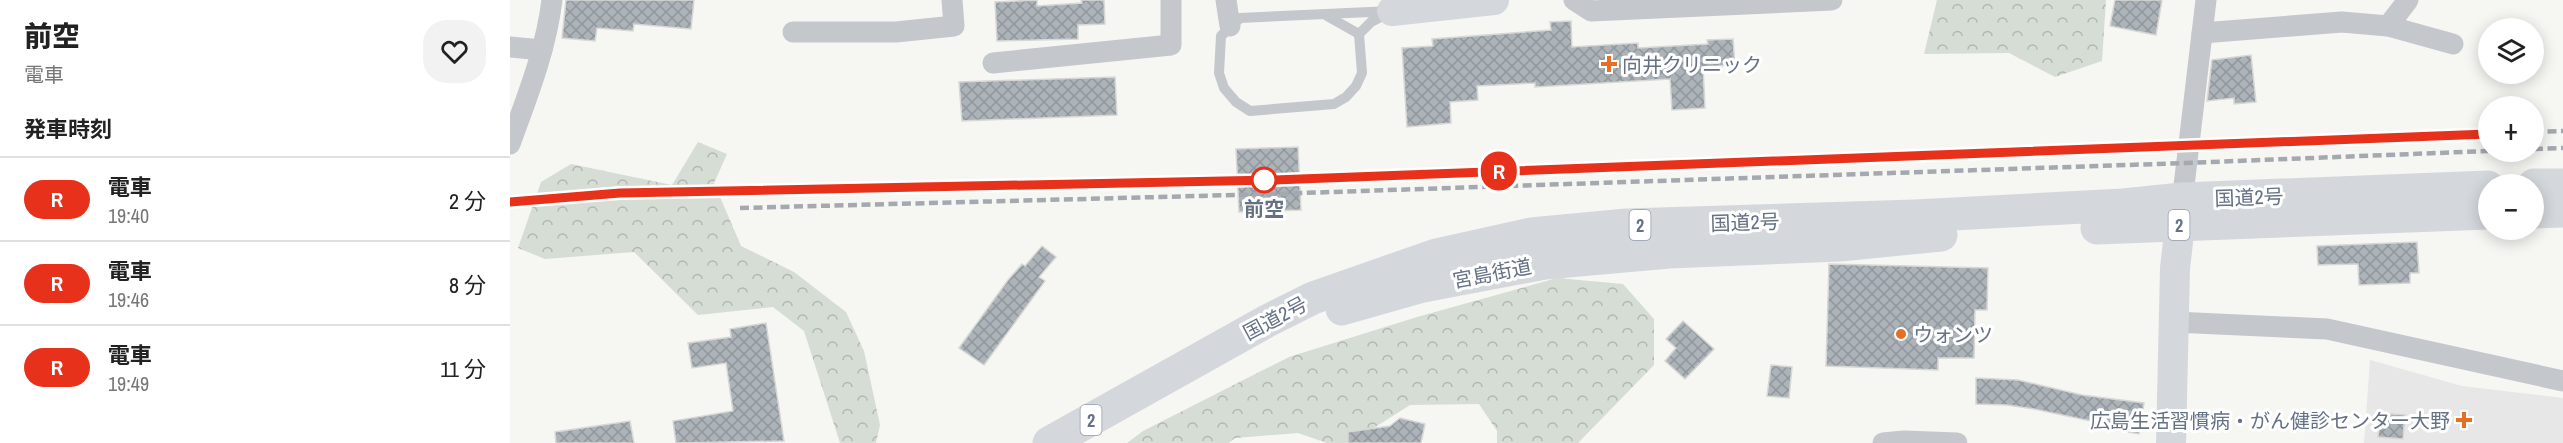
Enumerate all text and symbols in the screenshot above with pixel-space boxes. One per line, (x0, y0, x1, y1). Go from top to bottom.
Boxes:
text: 前空 (24, 17, 80, 55)
map controls (2478, 18, 2544, 240)
button: layers (2478, 18, 2544, 84)
button: heart (423, 20, 486, 83)
place label: 向井クリニック (1622, 51, 1762, 78)
marker: 向井クリニック (1600, 55, 1618, 73)
text: 電車 (24, 61, 64, 88)
button: + (2478, 96, 2544, 162)
text: 発車時刻 (24, 114, 112, 144)
line badge: R (1480, 152, 1518, 190)
text: R (1493, 157, 1505, 186)
marker: 前空 (1251, 167, 1277, 193)
text: 電車 (108, 172, 152, 202)
button: − (2478, 174, 2544, 240)
street label: 国道2号 (2214, 182, 2284, 212)
text: R (51, 185, 63, 214)
text: 2 分 (449, 186, 486, 216)
place label: 前空 (1244, 195, 1284, 222)
text: 19:40 (108, 202, 149, 229)
street label: 国道2号 (1710, 207, 1780, 237)
road number: 2 (1630, 210, 1650, 240)
road number: 2 (2168, 210, 2190, 240)
street label: 宮島街道 (1450, 252, 1534, 294)
text: 電車 (108, 256, 152, 286)
text: R (51, 269, 63, 298)
text: 8 分 (449, 270, 486, 300)
text: 19:46 (108, 286, 149, 313)
street label: 国道2号 (1238, 290, 1312, 346)
place label: ウォンツ (1913, 321, 1993, 348)
marker: ウォンツ (1894, 327, 1908, 341)
text: 電車 (108, 340, 152, 370)
text: R (51, 353, 63, 382)
text: 11 分 (440, 354, 486, 384)
text: 19:49 (108, 370, 149, 397)
road number: 2 (1080, 405, 1102, 435)
place label: 広島生活習慣病・がん健診センター大野 (2090, 407, 2450, 434)
marker: 広島生活習慣病・がん健診センター大野 (2455, 411, 2473, 429)

